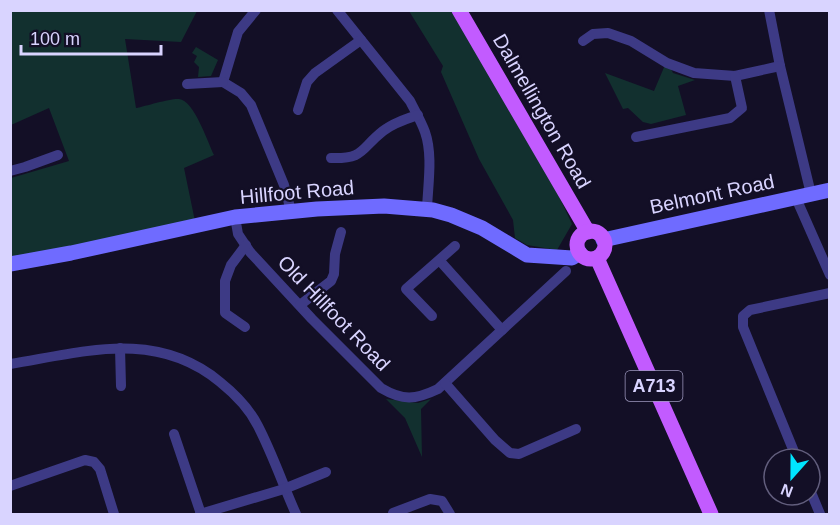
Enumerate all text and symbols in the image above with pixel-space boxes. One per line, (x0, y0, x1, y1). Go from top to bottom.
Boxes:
scale bar (21, 18, 160, 56)
text: 100 m (30, 29, 80, 49)
street label: Dalmellington Road (489, 30, 595, 192)
street label: Belmont Road (648, 170, 776, 218)
street label: Hillfoot Road (239, 176, 355, 208)
street label: Old Hillfoot Road (274, 251, 394, 375)
road number: A713 (626, 371, 682, 401)
north arrow (762, 447, 822, 507)
text: N (778, 481, 795, 501)

